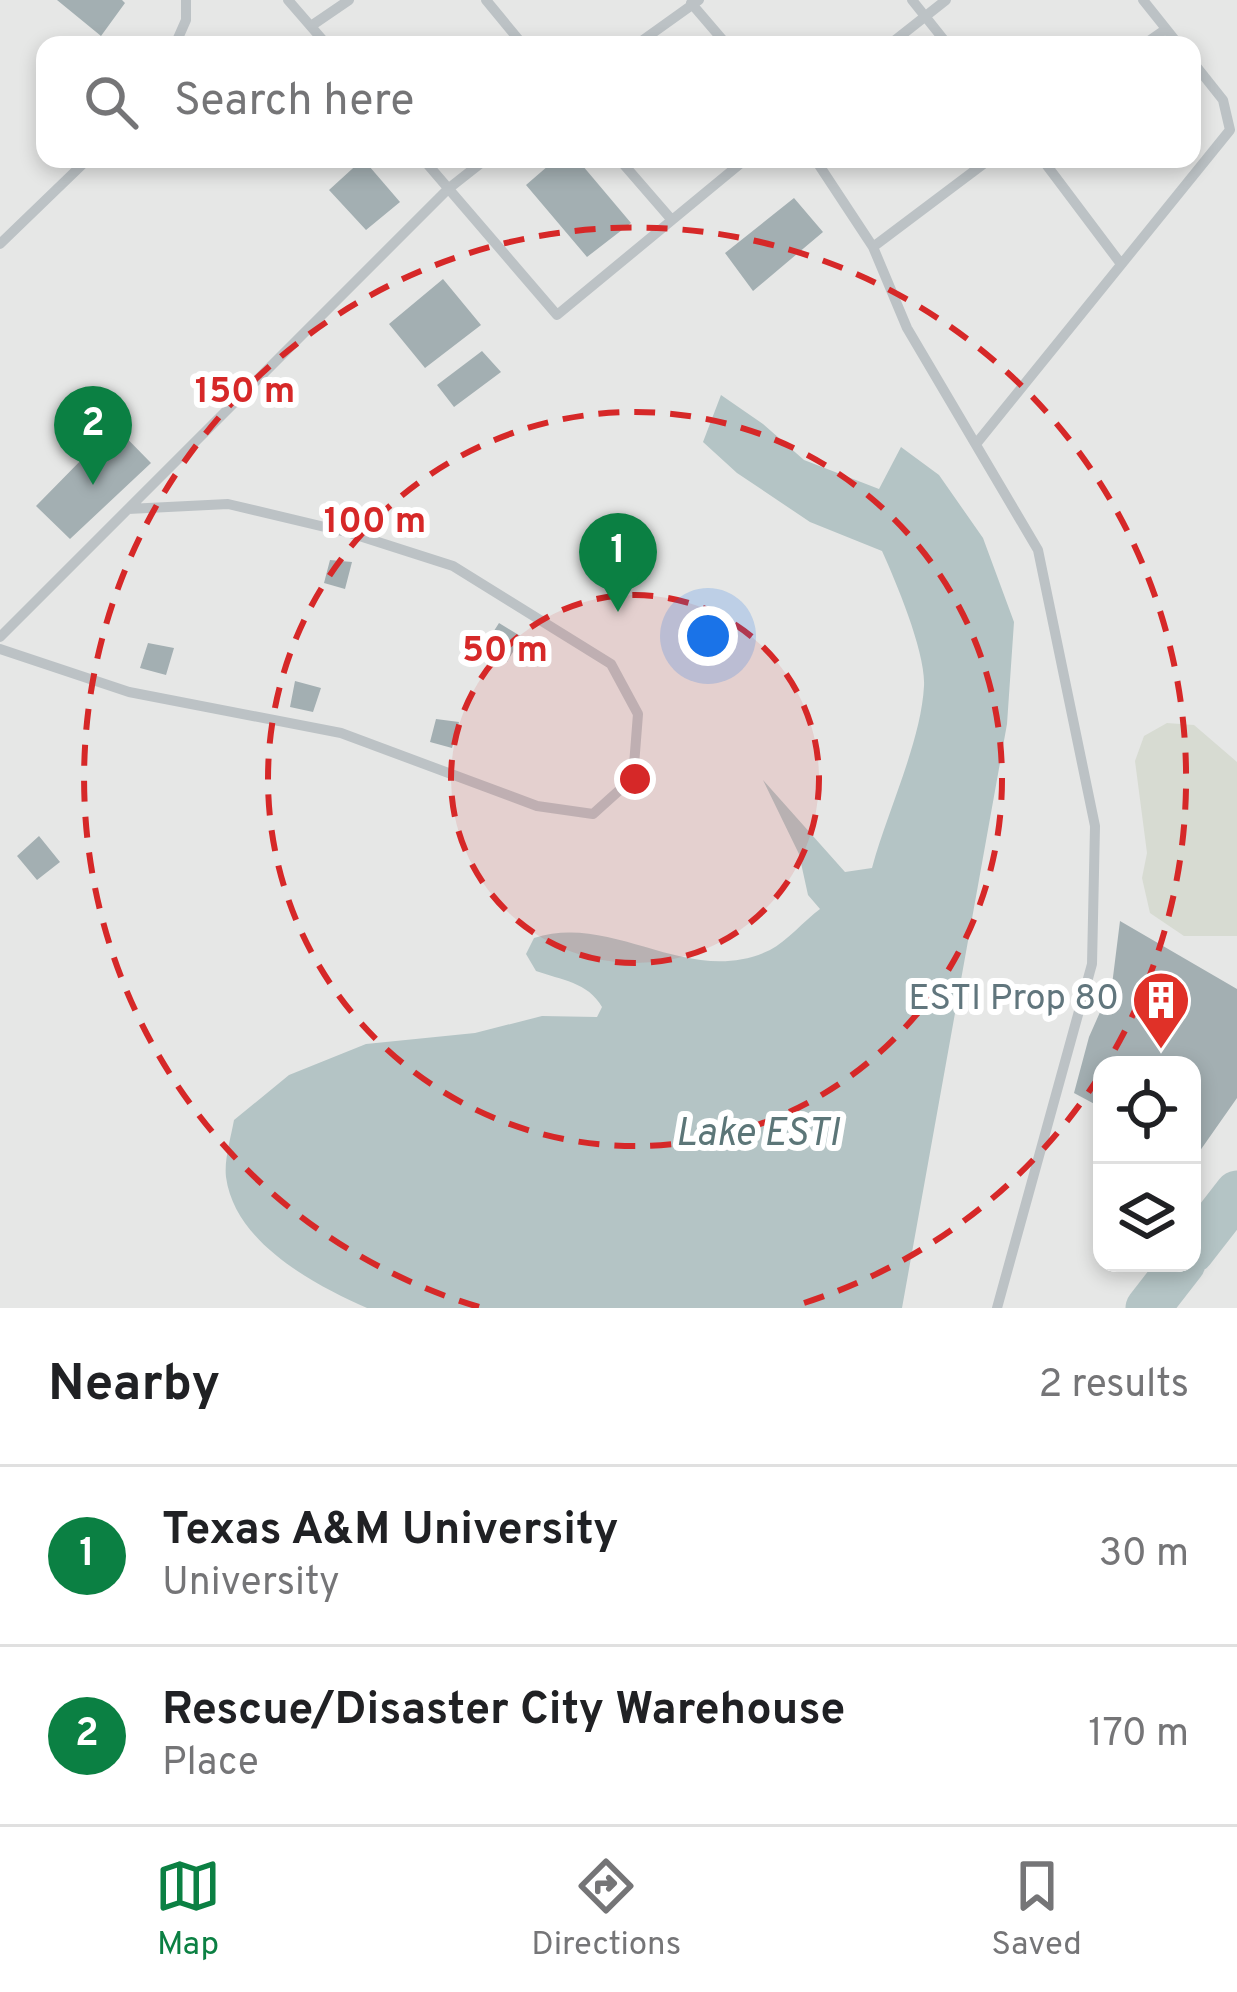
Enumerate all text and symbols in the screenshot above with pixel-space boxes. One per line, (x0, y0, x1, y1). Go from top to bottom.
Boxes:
search box (36, 36, 1201, 168)
icon: search (78, 69, 144, 135)
text: Search here (174, 74, 414, 131)
text: 150 m (195, 370, 295, 416)
pin: 2 (54, 386, 132, 485)
text: 100 m (324, 500, 426, 546)
pin: 1 (579, 513, 657, 612)
your location (678, 606, 738, 666)
text: 50 m (462, 629, 548, 675)
centre of rings (614, 758, 656, 800)
building icon: ESTI Prop 80 (1130, 969, 1192, 1051)
place label: ESTI Prop 80 (908, 977, 1119, 1023)
map controls (1093, 1056, 1201, 1272)
button: locate (1093, 1056, 1201, 1164)
water label: Lake ESTI (675, 1111, 840, 1160)
button: layers (1093, 1164, 1201, 1272)
text: Nearby (48, 1354, 220, 1419)
text: 2 results (1038, 1362, 1189, 1411)
text: Texas A&M University (162, 1503, 618, 1560)
text: 1 (79, 1531, 95, 1580)
text: 30 m (1099, 1531, 1189, 1580)
text: University (162, 1560, 340, 1609)
text: Rescue/Disaster City Warehouse (162, 1683, 845, 1740)
text: 2 (75, 1711, 99, 1760)
text: 170 m (1088, 1711, 1189, 1760)
text: Place (162, 1740, 259, 1789)
tab: Map (155, 1853, 221, 1967)
tab: Directions (531, 1853, 681, 1967)
tab: Saved (991, 1853, 1082, 1967)

